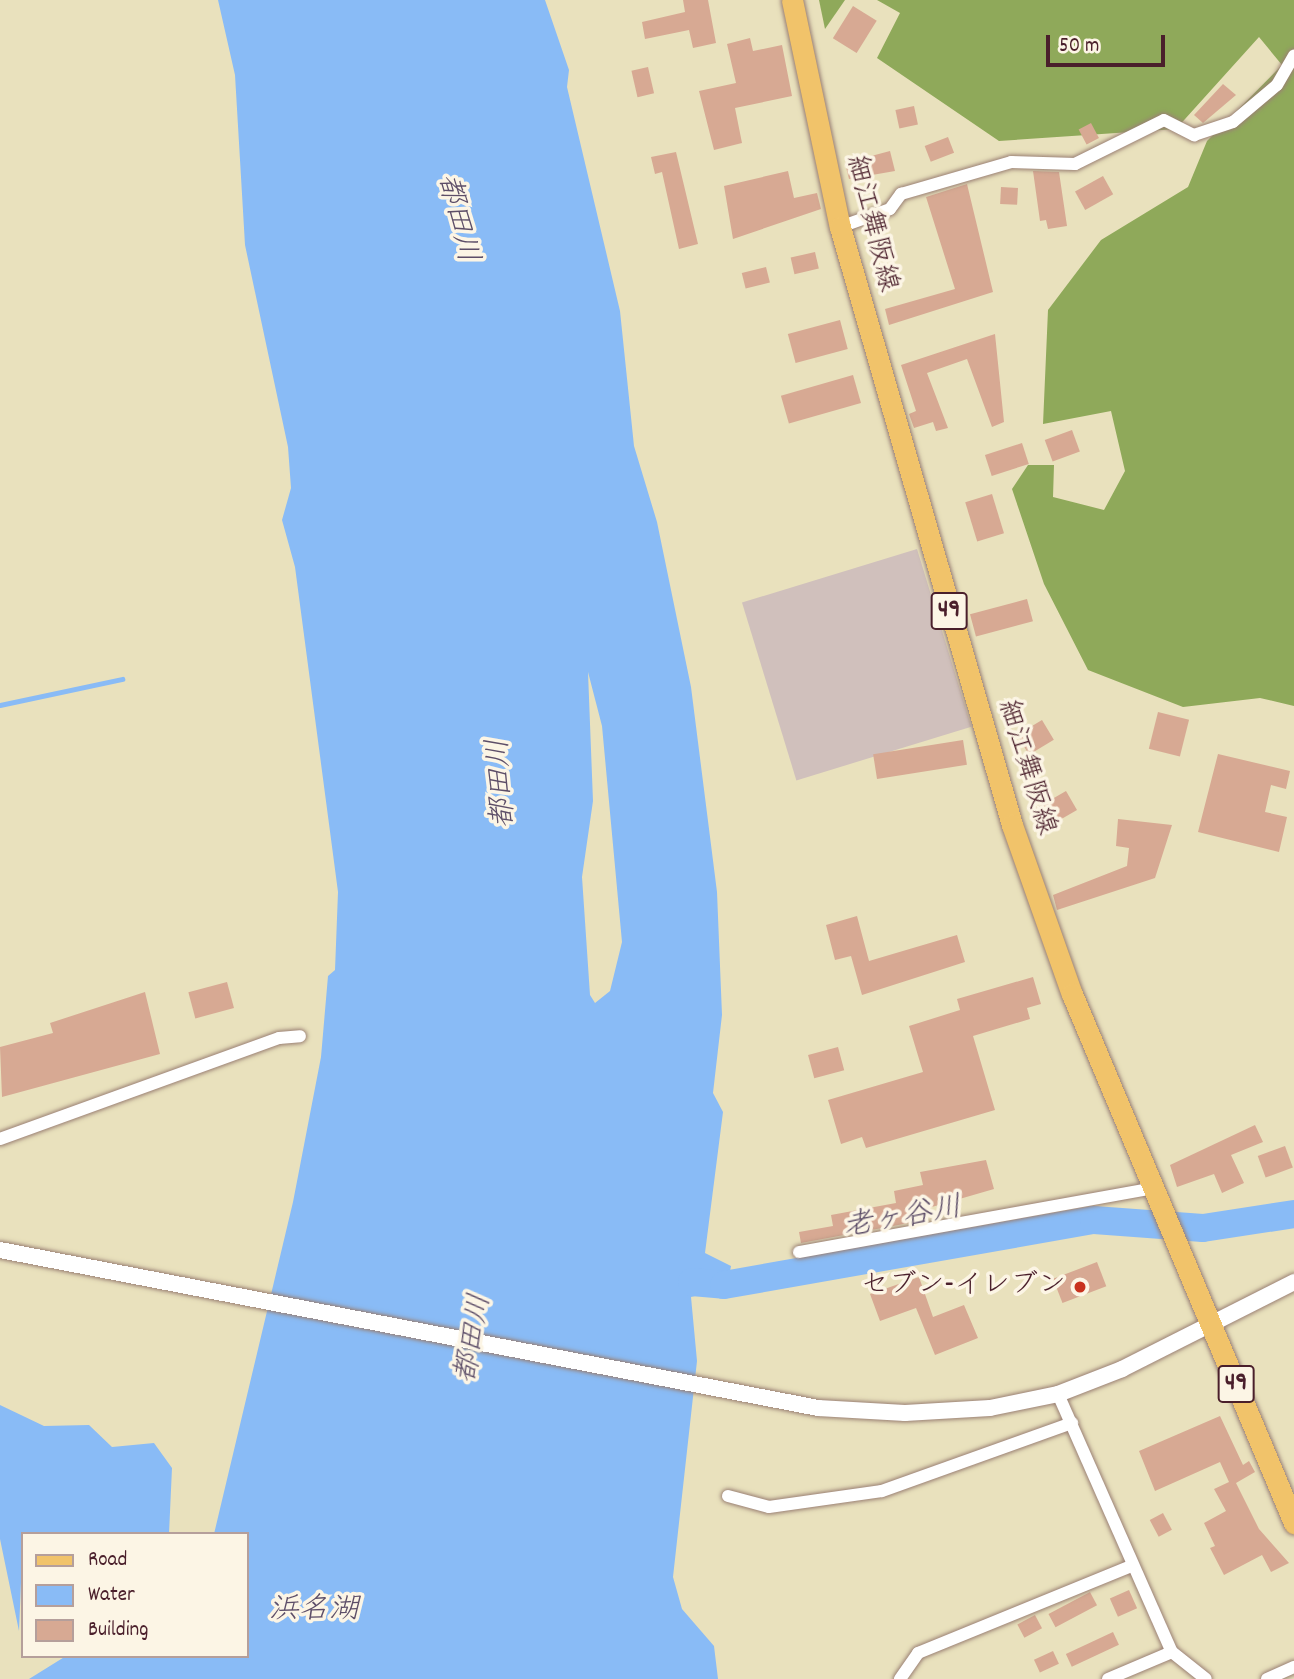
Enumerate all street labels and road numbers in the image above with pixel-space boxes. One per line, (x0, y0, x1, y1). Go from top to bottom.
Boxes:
street label: 細江舞阪線 (837, 152, 903, 296)
road number: 49 (930, 589, 968, 634)
street label: 細江舞阪線 (988, 696, 1062, 840)
road number: 49 (1217, 1362, 1255, 1406)

